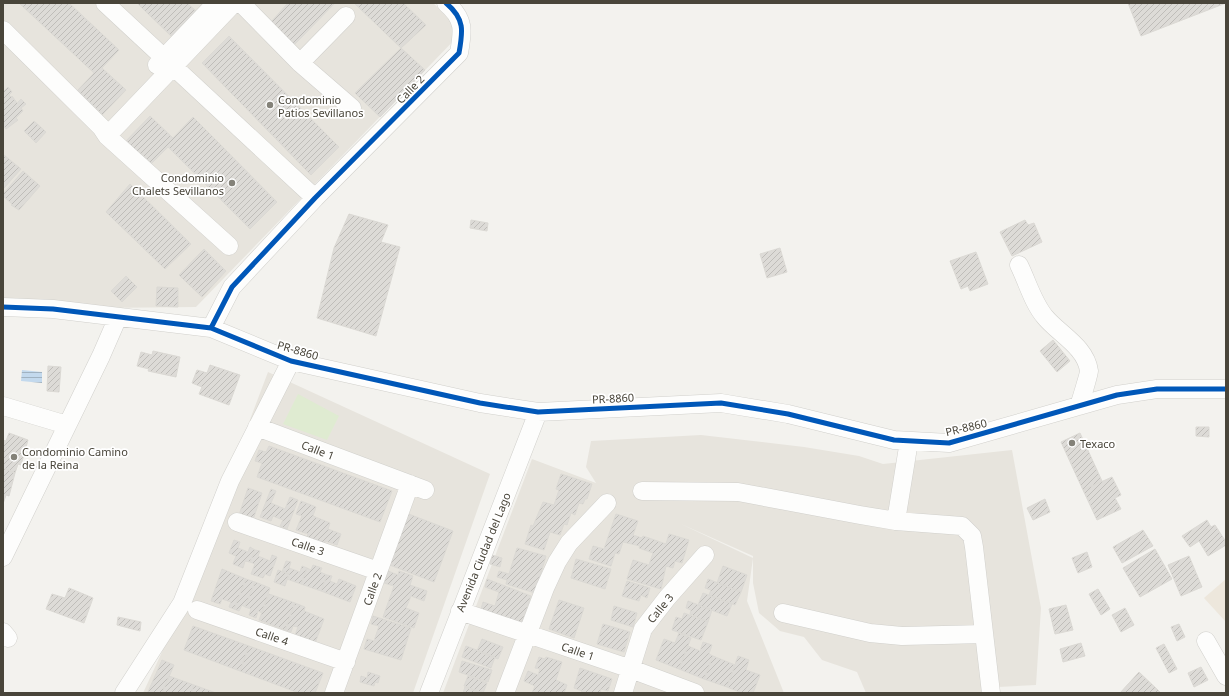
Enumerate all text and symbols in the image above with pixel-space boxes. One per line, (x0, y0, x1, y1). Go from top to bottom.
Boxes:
street label: Calle 2 (393, 72, 427, 106)
place label: Condominio Patios Sevillanos (278, 92, 363, 120)
marker: Condominio Patios Sevillanos (265, 100, 275, 110)
place label: Condominio Chalets Sevillanos (132, 170, 224, 198)
marker: Condominio Chalets Sevillanos (227, 178, 237, 188)
street label: PR-8860 (276, 337, 320, 363)
street label: PR-8860 (592, 389, 634, 407)
street label: PR-8860 (944, 415, 988, 439)
place label: Texaco (1080, 436, 1116, 451)
street label: Calle 1 (299, 437, 337, 463)
marker: Texaco (1067, 438, 1077, 448)
place label: Condominio Camino de la Reina (22, 444, 128, 472)
marker: Condominio Camino de la Reina (9, 452, 19, 462)
street label: Avenida Ciudad del Lago (452, 490, 514, 614)
street label: Calle 3 (289, 533, 327, 559)
street label: Calle 2 (359, 570, 385, 608)
street label: Calle 3 (643, 590, 677, 626)
street label: Calle 4 (253, 623, 291, 649)
street label: Calle 1 (559, 638, 597, 664)

